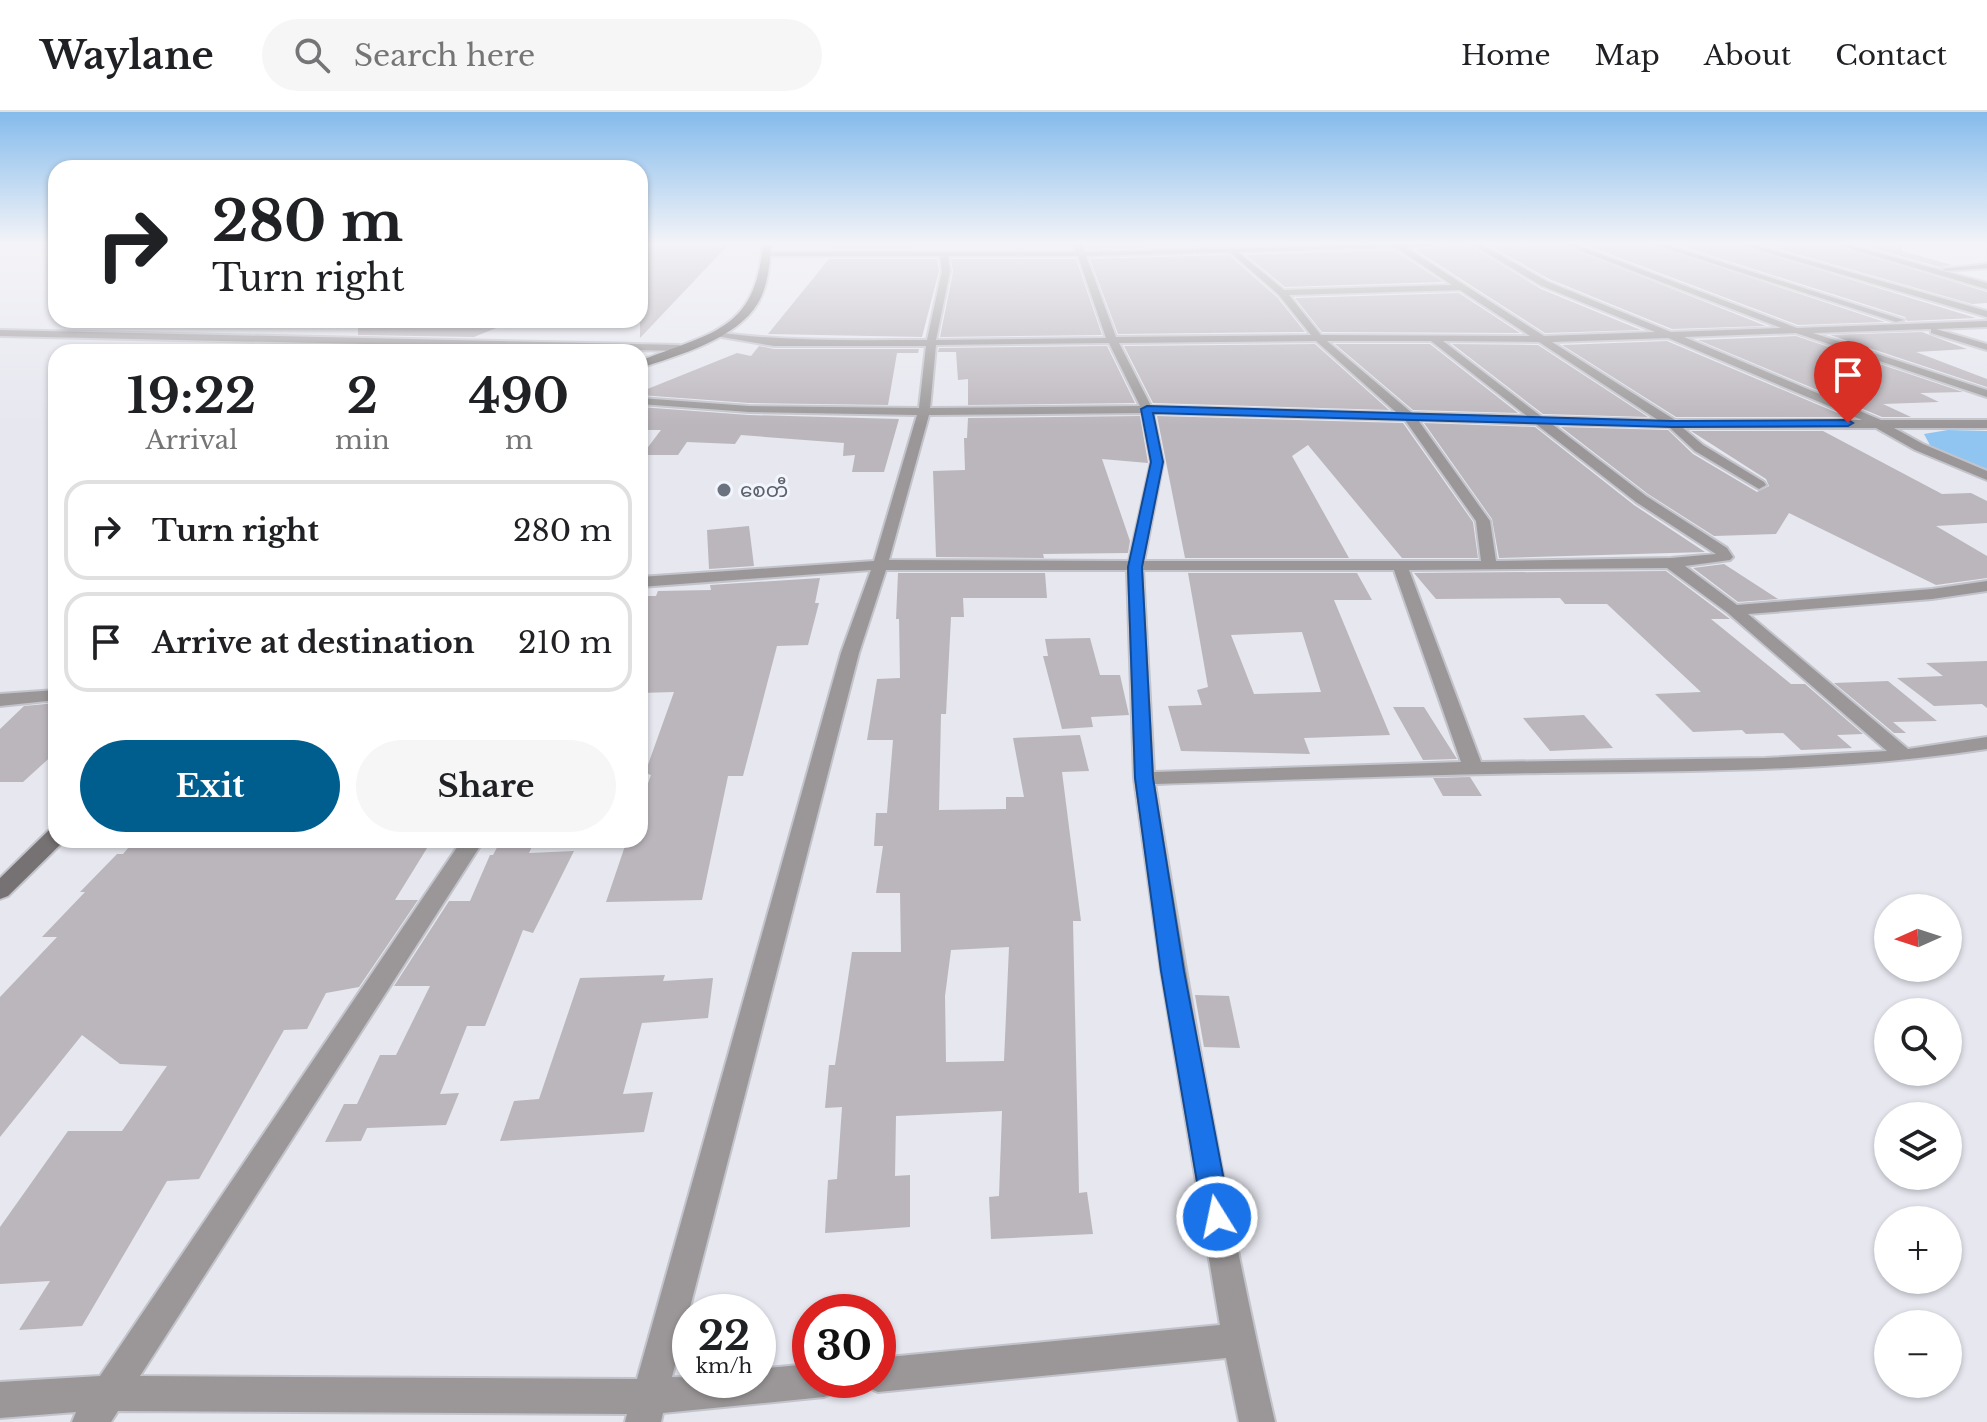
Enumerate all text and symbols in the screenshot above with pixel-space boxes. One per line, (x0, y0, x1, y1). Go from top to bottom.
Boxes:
search box (262, 19, 822, 91)
text: Waylane (40, 32, 214, 79)
icon: search (290, 33, 334, 77)
text: Search here (354, 37, 535, 74)
text: Home (1461, 38, 1551, 73)
text: Map (1595, 38, 1660, 73)
text: About (1704, 38, 1791, 73)
text: Contact (1835, 38, 1947, 73)
text: 280 m (212, 187, 403, 256)
icon: right (80, 192, 184, 296)
text: Turn right (212, 256, 405, 301)
pin (1814, 341, 1882, 423)
icon: arrive (1826, 353, 1870, 397)
text: 19:22 (127, 366, 256, 426)
text: 2 (347, 366, 378, 426)
text: 490 (469, 366, 569, 426)
text: Arrival (146, 424, 238, 456)
text: min (335, 424, 390, 456)
text: m (505, 424, 533, 456)
place label: စေတီ (740, 476, 788, 502)
marker: စေတီ (715, 481, 733, 499)
icon: right (84, 508, 128, 552)
text: Turn right (152, 512, 319, 549)
text: 280 m (513, 512, 612, 549)
icon: arrive (84, 620, 128, 664)
text: Arrive at destination (152, 624, 475, 661)
text: 210 m (518, 624, 612, 661)
button: Exit (80, 740, 340, 832)
button: Share (356, 740, 616, 832)
north arrow (1874, 894, 1962, 982)
map controls (1874, 894, 1962, 1398)
button: search (1874, 998, 1962, 1086)
button: layers (1874, 1102, 1962, 1190)
position arrow (1175, 1175, 1259, 1259)
button: + (1874, 1206, 1962, 1294)
speed limit sign: 30 (792, 1294, 896, 1398)
button: − (1874, 1310, 1962, 1398)
text: 22 (698, 1311, 750, 1361)
text: km/h (696, 1354, 752, 1378)

